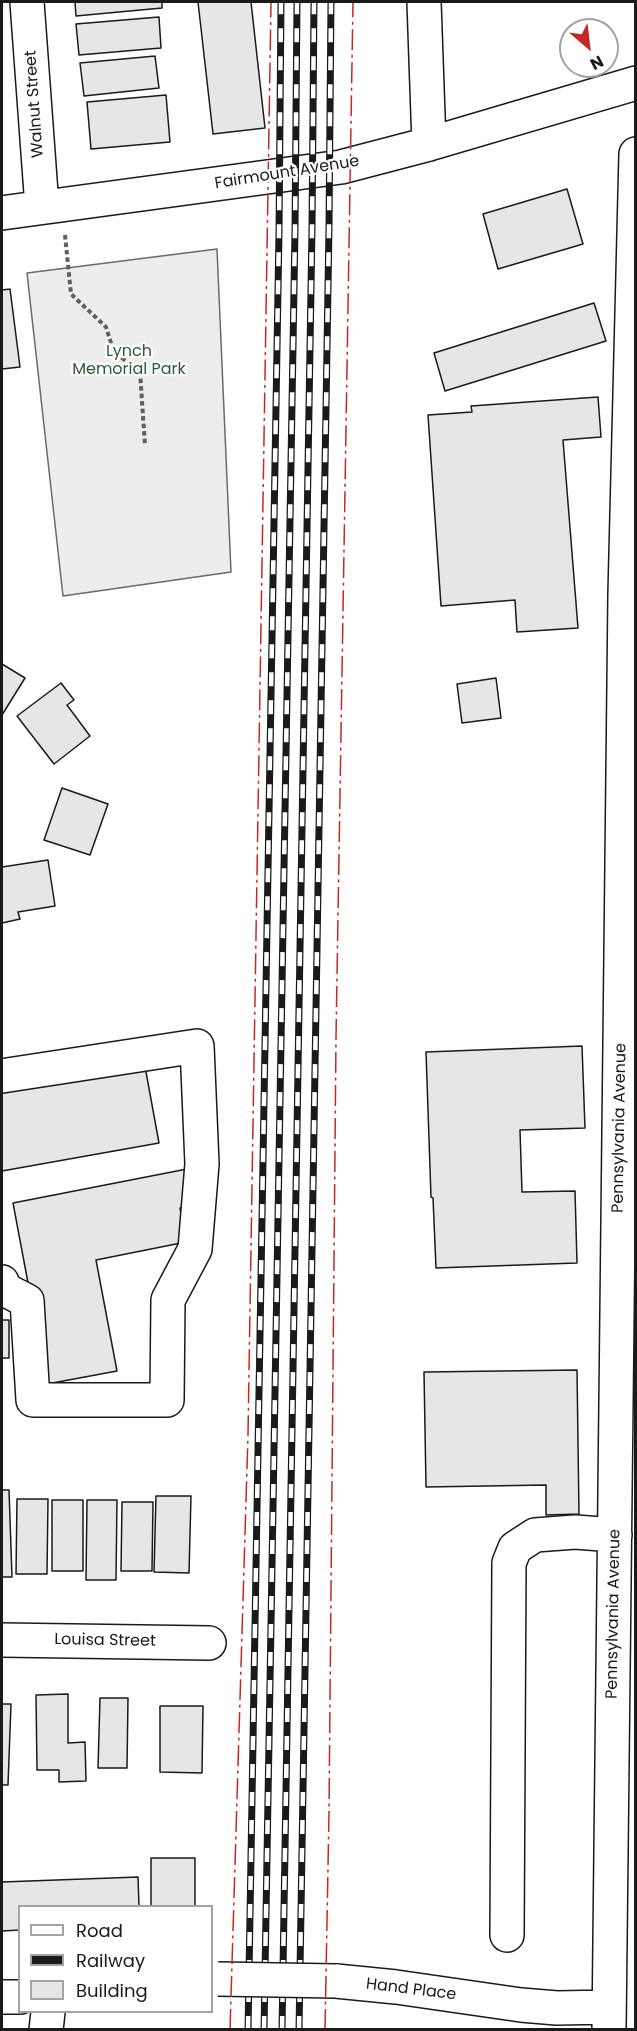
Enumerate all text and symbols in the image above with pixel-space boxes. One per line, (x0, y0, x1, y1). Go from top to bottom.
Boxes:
north arrow (559, 18, 619, 78)
street label: Walnut Street (22, 50, 48, 158)
text: N (586, 50, 607, 76)
street label: Fairmount Avenue (213, 152, 361, 194)
park label: Lynch Memorial Park (72, 342, 186, 380)
street label: Pennsylvania Avenue (609, 1043, 631, 1213)
street label: Pennsylvania Avenue (603, 1529, 625, 1699)
street label: Louisa Street (54, 1631, 156, 1651)
legend (18, 1905, 213, 2013)
text: Road (76, 1918, 123, 1943)
text: Railway (76, 1948, 145, 1973)
street label: Hand Place (365, 1975, 457, 2005)
text: Building (76, 1978, 148, 2003)

